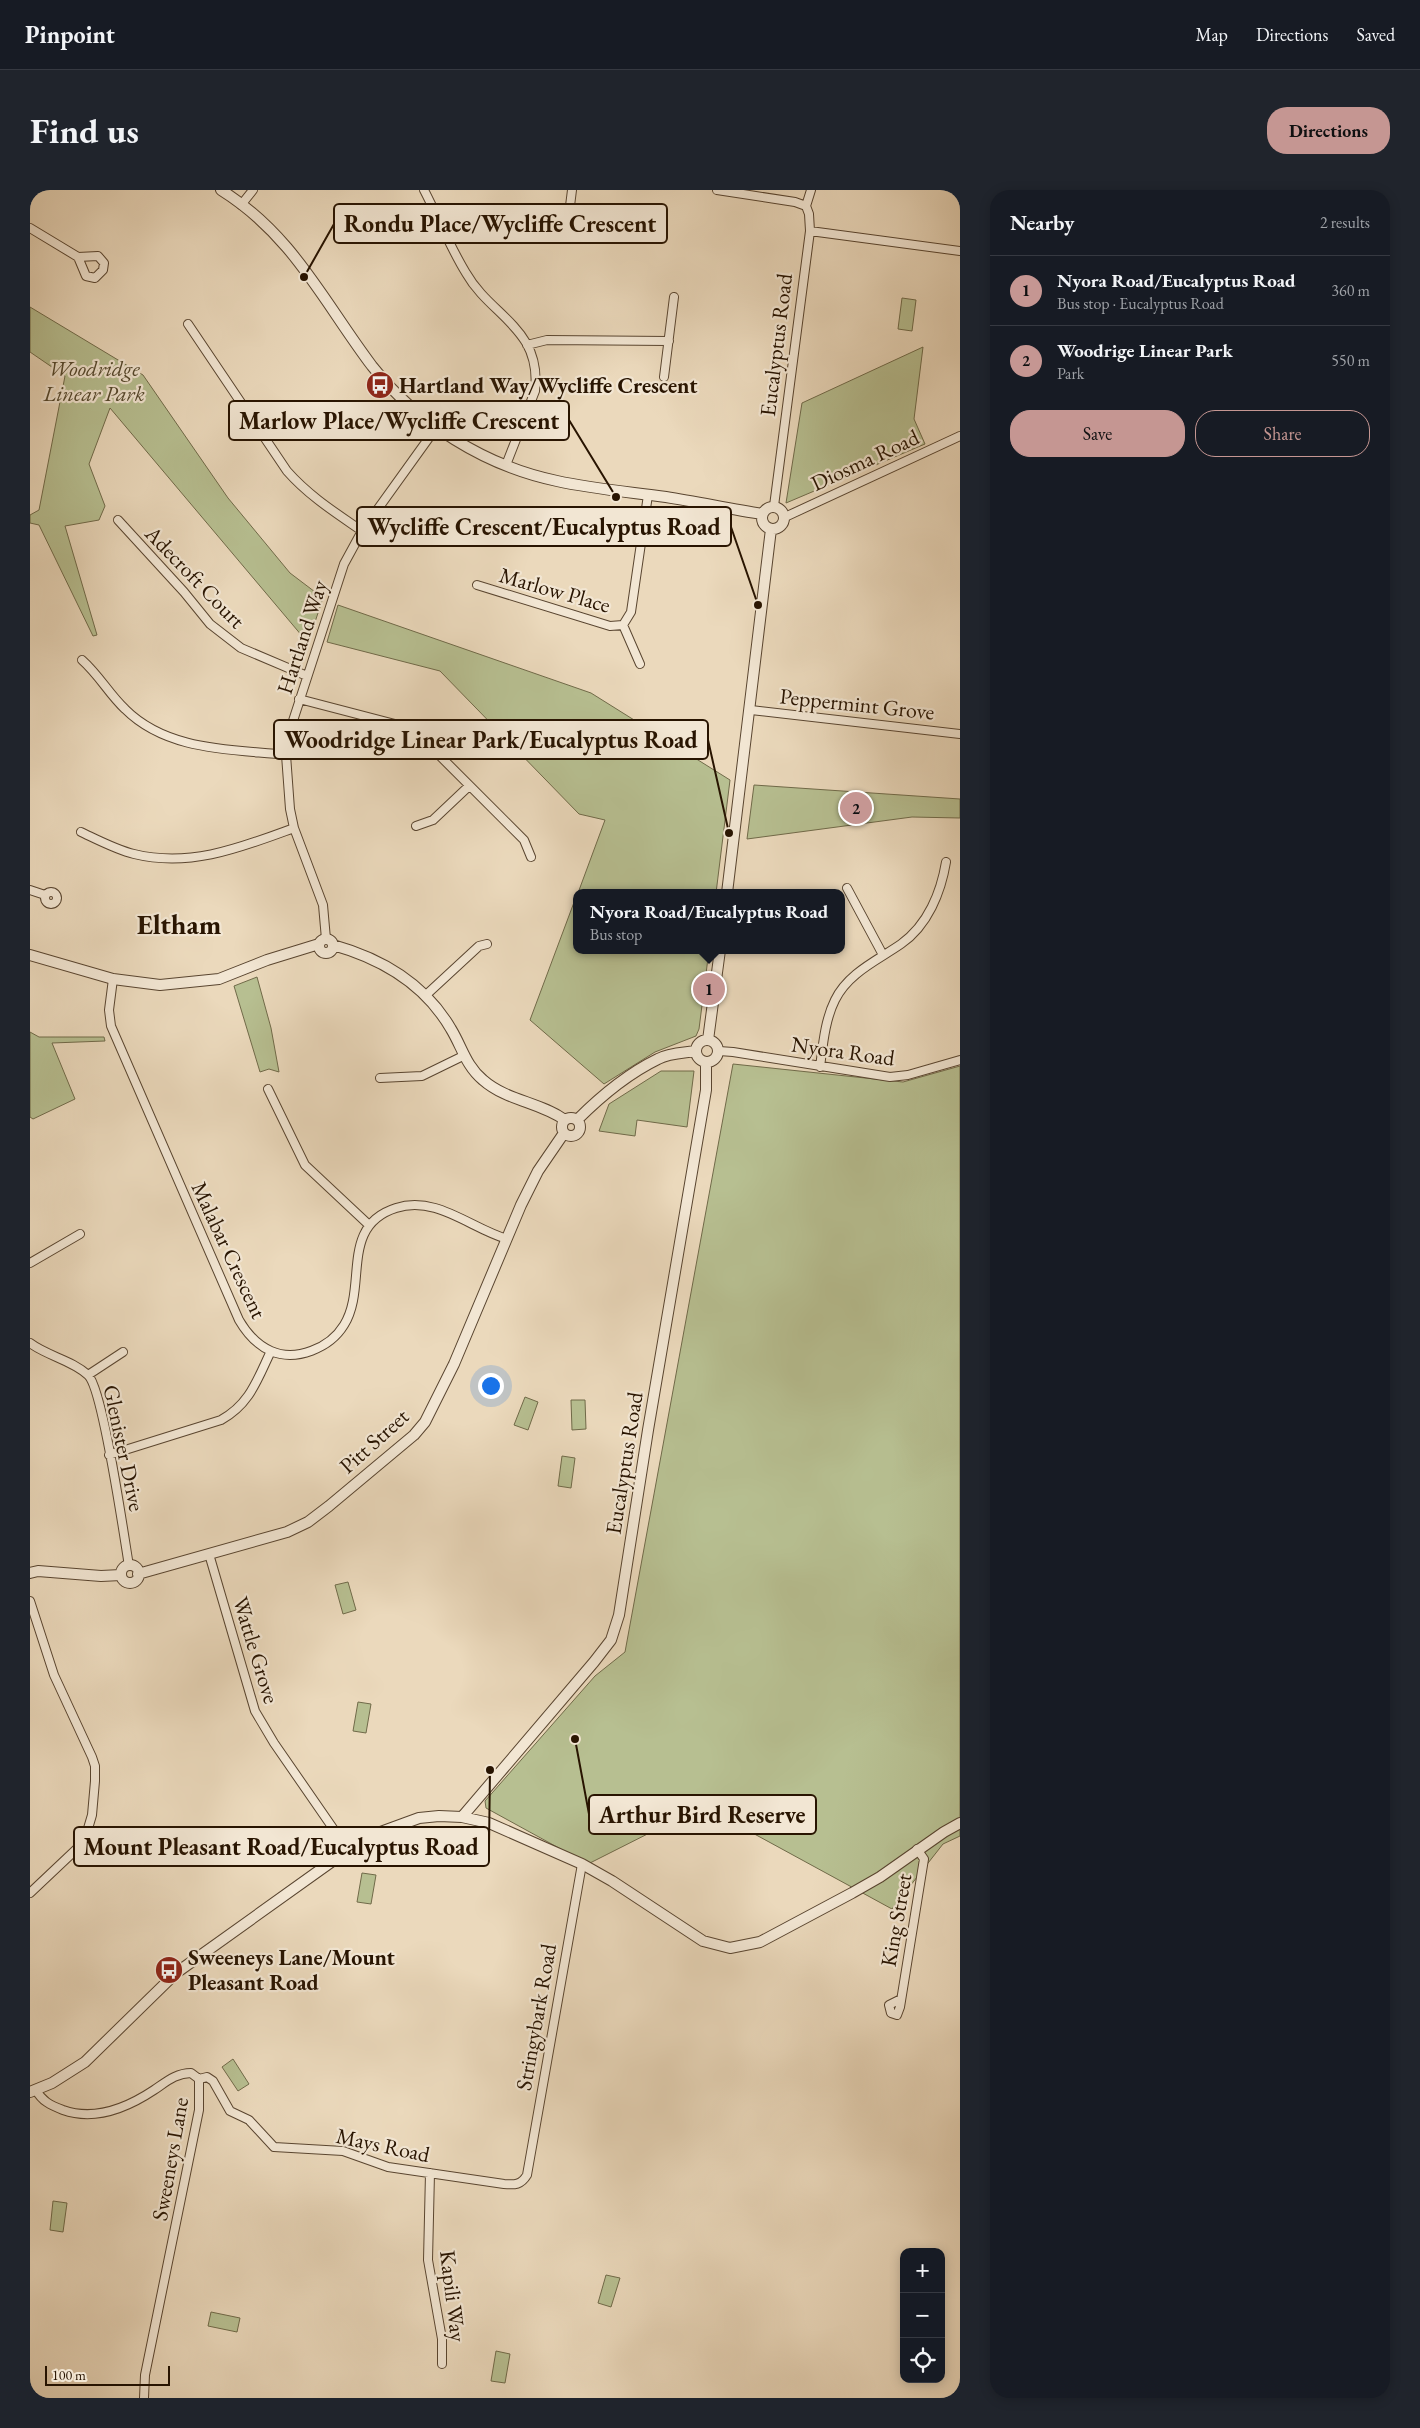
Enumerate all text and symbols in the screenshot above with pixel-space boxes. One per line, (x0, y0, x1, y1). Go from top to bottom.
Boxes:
text: Pinpoint (25, 19, 115, 50)
text: Map (1196, 23, 1228, 46)
text: Directions (1256, 23, 1328, 46)
text: Saved (1356, 23, 1395, 46)
button: Directions (1267, 107, 1390, 154)
text: Find us (30, 108, 139, 153)
callout: Rondu Place/Wycliffe Crescent (334, 204, 667, 243)
text: Rondu Place/Wycliffe Crescent (344, 208, 656, 240)
text: Nearby (1010, 209, 1074, 236)
text: 2 results (1320, 212, 1370, 233)
text: Nyora Road/Eucalyptus Road (1057, 268, 1295, 293)
street label: Eucalyptus Road (753, 271, 799, 418)
text: 1 (1022, 280, 1030, 301)
text: 360 m (1331, 280, 1370, 301)
text: Bus stop · Eucalyptus Road (1057, 293, 1224, 314)
text: Woodrige Linear Park (1057, 338, 1233, 363)
text: 2 (1022, 350, 1030, 371)
text: 550 m (1331, 350, 1370, 371)
park label: Woodridge Linear Park (42, 354, 145, 408)
text: Park (1057, 363, 1084, 384)
bus stop icon: Hartland Way/Wycliffe Crescent (365, 370, 395, 400)
place label: Hartland Way/Wycliffe Crescent (399, 371, 698, 400)
callout: Marlow Place/Wycliffe Crescent (229, 401, 569, 440)
text: Marlow Place/Wycliffe Crescent (239, 405, 559, 437)
button: Save (1010, 410, 1185, 457)
button: Share (1195, 410, 1370, 457)
street label: Diosma Road (806, 422, 925, 498)
callout: Wycliffe Crescent/Eucalyptus Road (357, 507, 731, 546)
text: Wycliffe Crescent/Eucalyptus Road (367, 511, 722, 543)
street label: Adecroft Court (138, 519, 251, 635)
street label: Marlow Place (496, 560, 614, 620)
street label: Hartland Way (270, 576, 334, 698)
street label: Peppermint Grove (778, 681, 936, 727)
callout: Woodridge Linear Park/Eucalyptus Road (274, 720, 708, 759)
text: Woodridge Linear Park/Eucalyptus Road (284, 724, 699, 756)
pin: 2 (840, 789, 872, 827)
popup (573, 889, 845, 954)
text: Nyora Road/Eucalyptus Road (590, 899, 828, 924)
district label: Eltham (137, 906, 222, 942)
text: Bus stop (590, 924, 642, 945)
pin: 1 (693, 970, 725, 1008)
street label: Nyora Road (789, 1029, 897, 1073)
street label: Malabar Crescent (185, 1177, 273, 1323)
your location (478, 1373, 504, 1399)
street label: Glenister Drive (96, 1382, 152, 1514)
street label: Eucalyptus Road (598, 1389, 650, 1536)
street label: Pitt Street (333, 1402, 415, 1480)
street label: Wattle Grove (226, 1593, 286, 1707)
callout: Arthur Bird Reserve (589, 1795, 816, 1834)
text: Arthur Bird Reserve (597, 1799, 806, 1830)
callout: Mount Pleasant Road/Eucalyptus Road (74, 1827, 489, 1866)
text: Mount Pleasant Road/Eucalyptus Road (83, 1831, 480, 1863)
street label: King Street (874, 1871, 918, 1969)
street label: Stringybark Road (509, 1941, 563, 2093)
place label: Sweeneys Lane/Mount Pleasant Road (188, 1943, 396, 1997)
bus stop icon: Sweeneys Lane/Mount Pleasant Road (154, 1955, 184, 1985)
street label: Sweeneys Lane (145, 2095, 195, 2223)
street label: Mays Road (333, 2121, 433, 2169)
map controls (900, 2248, 945, 2383)
button: + (900, 2248, 945, 2293)
street label: Kapili Way (433, 2249, 473, 2344)
button: − (900, 2293, 945, 2338)
button: locate (900, 2338, 945, 2383)
scale bar (45, 2363, 170, 2386)
text: 100 m (52, 2366, 86, 2384)

